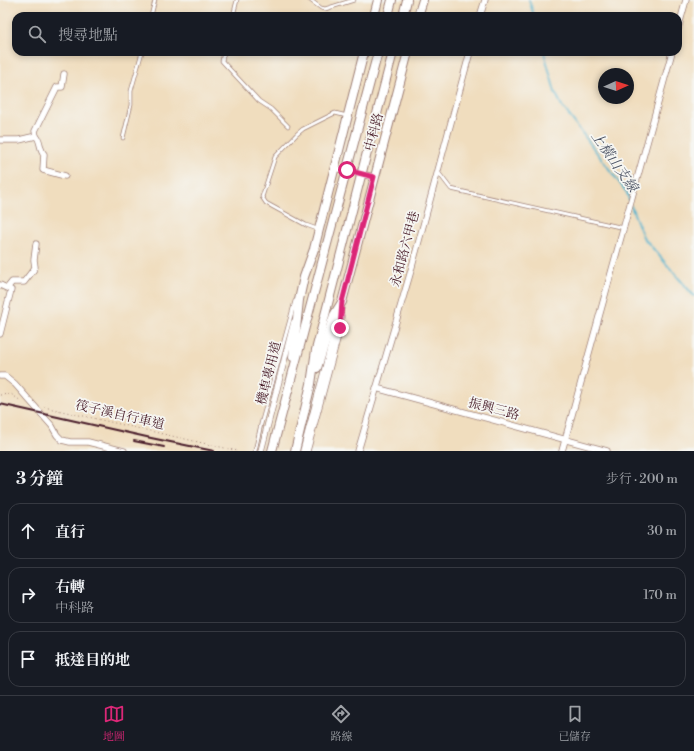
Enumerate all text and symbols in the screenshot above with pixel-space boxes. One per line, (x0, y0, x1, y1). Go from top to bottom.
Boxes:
search box (12, 12, 682, 56)
icon: search (26, 23, 48, 45)
text: 搜尋地點 (58, 26, 118, 45)
north arrow (598, 68, 634, 104)
street label: 中科路 (361, 111, 387, 153)
water label: 上橫山支線 (587, 128, 643, 197)
route start (338, 161, 356, 179)
street label: 永和路六甲巷 (387, 209, 423, 289)
route end (331, 319, 349, 337)
street label: 機車專用道 (253, 340, 285, 406)
street label: 振興三路 (467, 395, 521, 423)
street label: 筏子溪自行車道 (74, 397, 166, 433)
text: 3 分鐘 (16, 468, 63, 490)
text: 步行 · 200 m (606, 471, 678, 487)
icon: ahead (17, 520, 39, 542)
text: 直行 (55, 523, 85, 542)
text: 30 m (647, 523, 677, 539)
text: 右轉 (55, 578, 85, 597)
icon: right (17, 584, 39, 606)
text: 170 m (643, 587, 677, 603)
text: 中科路 (55, 600, 94, 616)
icon: arrive (17, 648, 39, 670)
text: 抵達目的地 (55, 651, 130, 670)
tab: 地圖 (103, 703, 125, 744)
tab: 路線 (330, 703, 352, 744)
tab: 已儲存 (558, 703, 591, 744)

